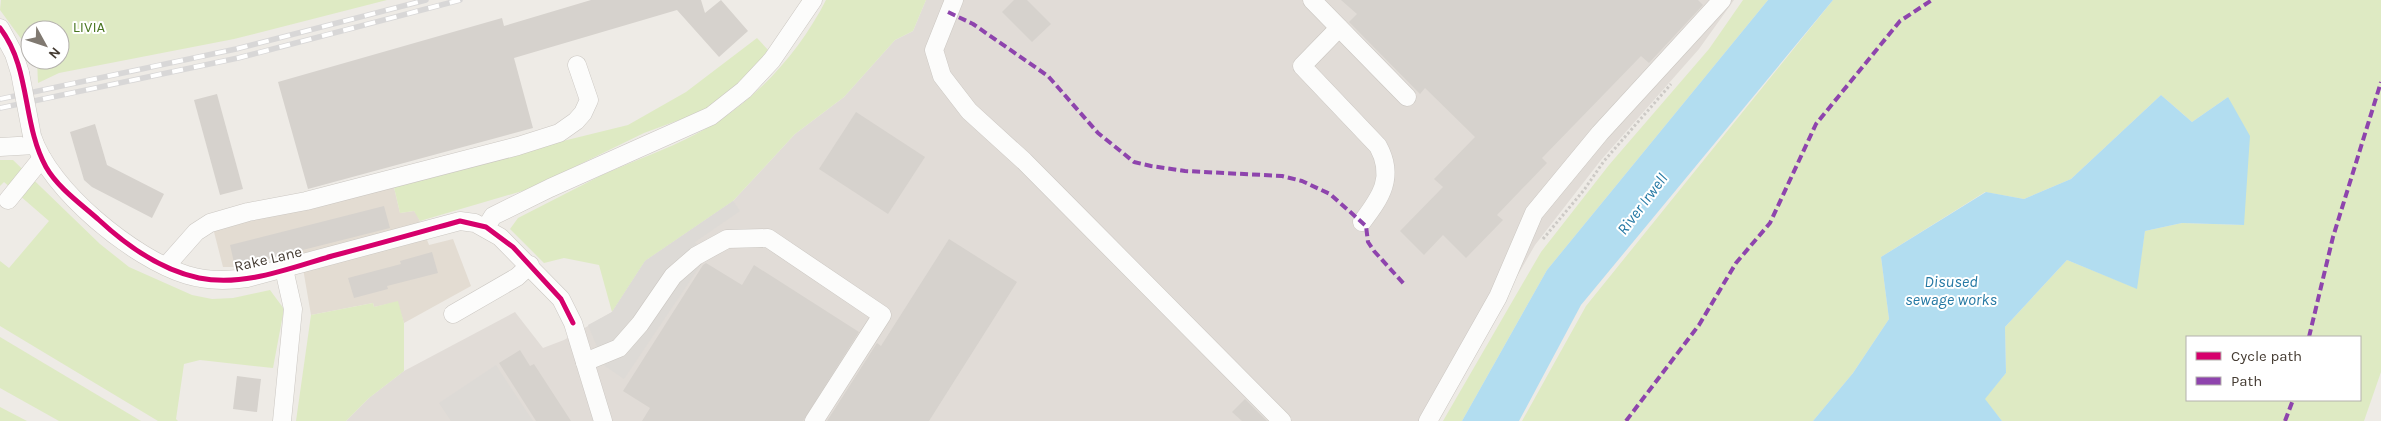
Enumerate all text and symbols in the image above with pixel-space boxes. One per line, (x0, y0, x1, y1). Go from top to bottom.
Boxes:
park label: LIVIA (73, 18, 106, 36)
north arrow (20, 20, 70, 70)
text: N (45, 44, 64, 62)
water label: River Irwell (1613, 169, 1671, 239)
street label: Rake Lane (232, 242, 304, 276)
water label: Disused sewage works (1905, 272, 1997, 309)
legend (2186, 336, 2361, 401)
text: Cycle path (2231, 347, 2302, 365)
text: Path (2231, 372, 2262, 390)

